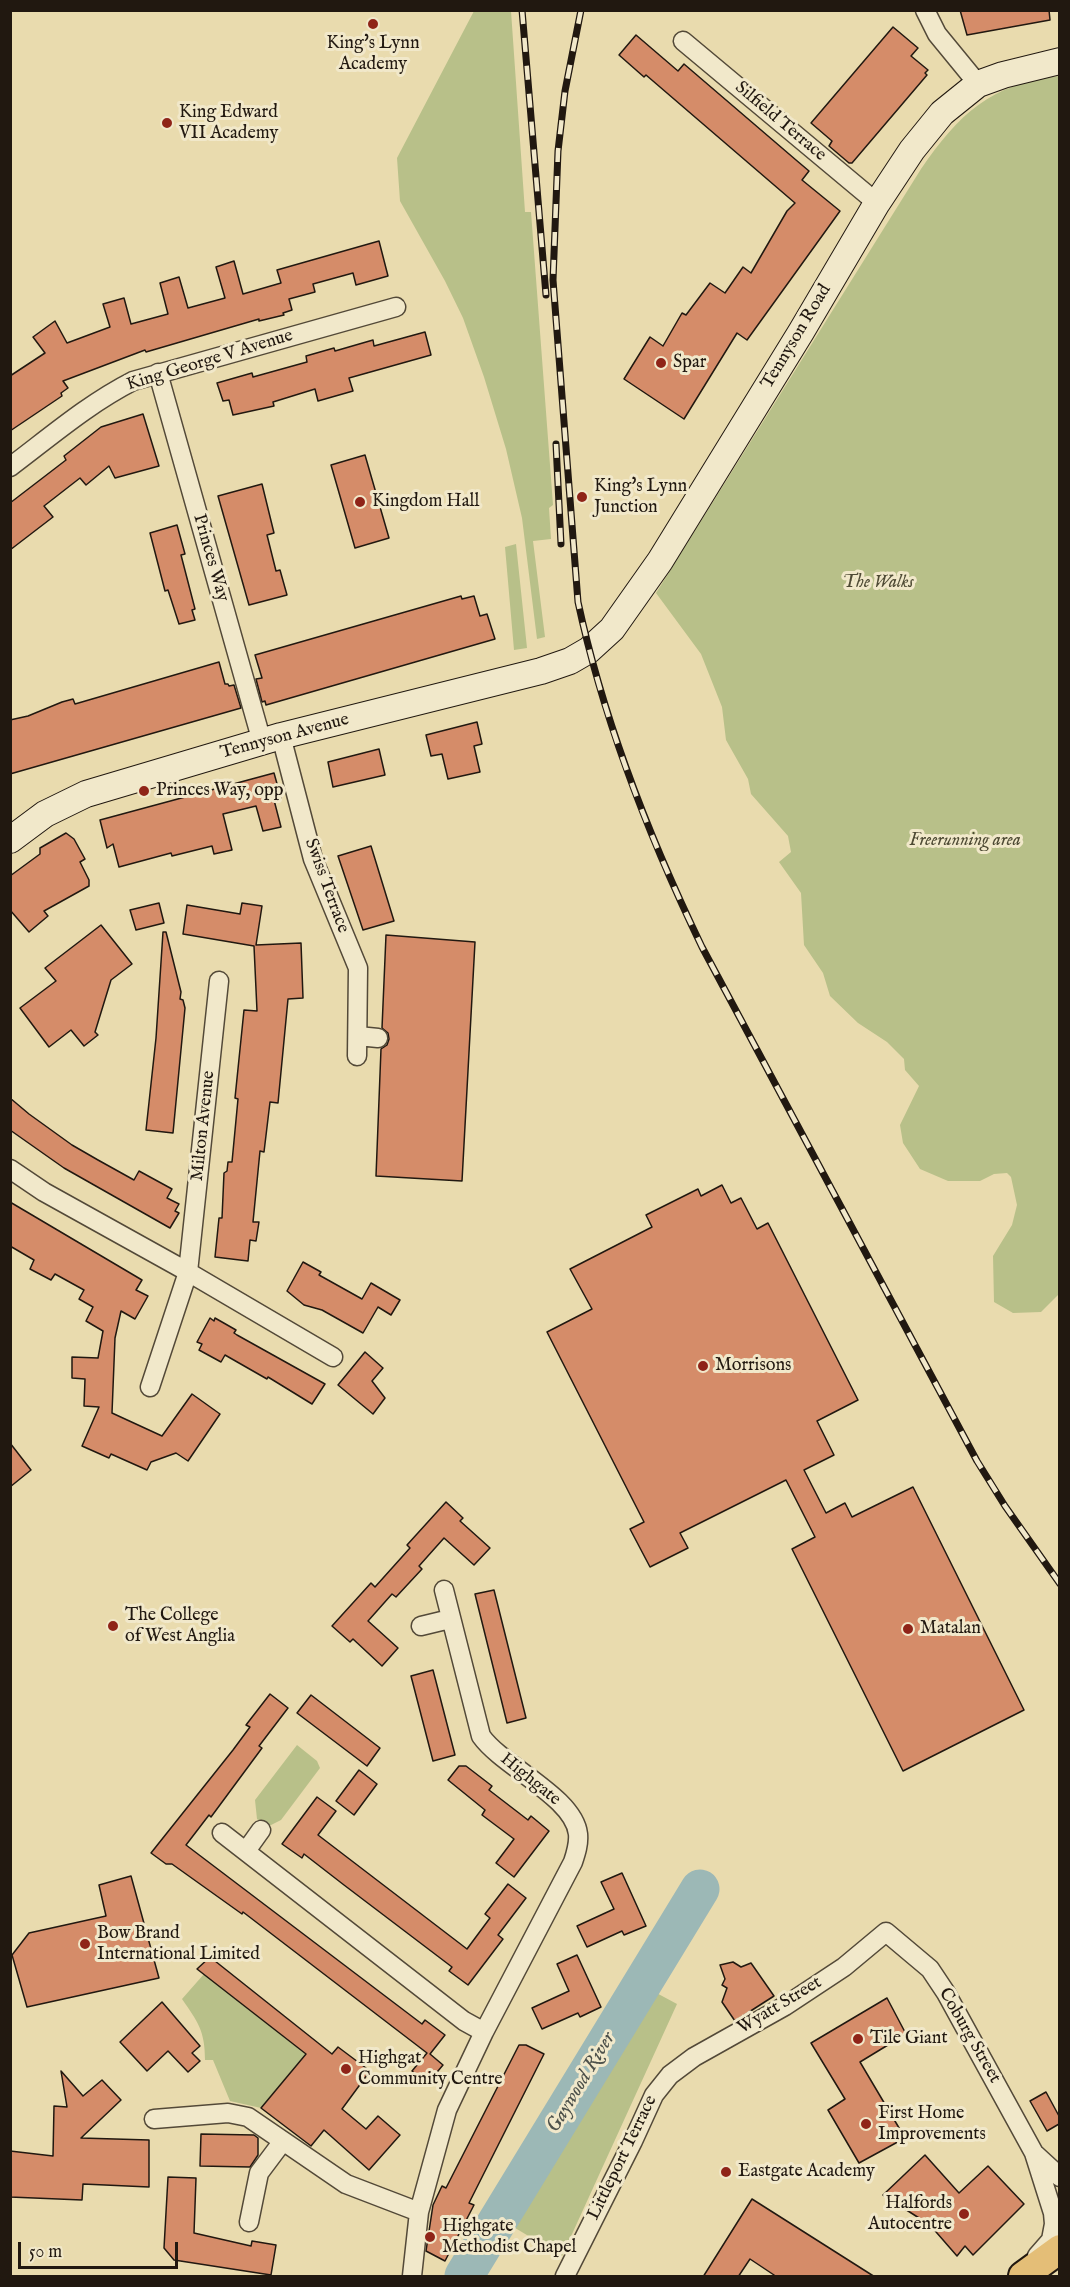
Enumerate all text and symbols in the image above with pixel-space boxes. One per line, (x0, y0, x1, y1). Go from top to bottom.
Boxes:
marker: King's Lynn Academy (366, 17, 380, 31)
place label: King's Lynn Academy (326, 33, 420, 76)
street label: Silfield Terrace (730, 77, 830, 167)
place label: King Edward VII Academy (179, 102, 278, 144)
marker: King Edward VII Academy (160, 116, 174, 130)
street label: Tennyson Road (757, 281, 837, 393)
street label: King George V Avenue (124, 325, 296, 397)
place label: Spar (673, 352, 706, 374)
marker: Spar (654, 356, 668, 370)
place label: King's Lynn Junction (594, 476, 687, 518)
marker: King's Lynn Junction (575, 490, 589, 504)
place label: Kingdom Hall (372, 491, 479, 513)
marker: Kingdom Hall (353, 495, 367, 509)
street label: Princes Way (187, 512, 233, 604)
park label: The Walks (842, 572, 914, 594)
street label: Tennyson Avenue (218, 709, 352, 765)
place label: Princes Way, opp (156, 780, 284, 802)
marker: Princes Way, opp (137, 784, 151, 798)
park label: Freerunning area (909, 830, 1021, 852)
street label: Swiss Terrace (299, 836, 353, 936)
street label: Milton Avenue (187, 1070, 221, 1182)
place label: Morrisons (715, 1355, 791, 1377)
marker: Morrisons (696, 1359, 710, 1373)
place label: The College of West Anglia (125, 1605, 235, 1648)
place label: Matalan (920, 1618, 981, 1640)
marker: The College of West Anglia (106, 1619, 120, 1633)
marker: Matalan (901, 1622, 915, 1636)
street label: Highgate (495, 1749, 565, 1811)
place label: Bow Brand International Limited (97, 1923, 260, 1966)
marker: Bow Brand International Limited (78, 1937, 92, 1951)
street label: Wyatt Street (734, 1972, 826, 2040)
street label: Coburg Street (933, 1985, 1005, 2087)
water label: Gaywood River (543, 2028, 621, 2138)
place label: Tile Giant (870, 2028, 948, 2050)
marker: Tile Giant (851, 2032, 865, 2046)
place label: Highgat Community Centre (358, 2048, 503, 2090)
marker: Highgat Community Centre (339, 2062, 353, 2076)
street label: Littleport Terrace (583, 2092, 663, 2224)
place label: First Home Improvements (878, 2103, 986, 2146)
marker: First Home Improvements (859, 2117, 873, 2131)
place label: Eastgate Academy (738, 2161, 875, 2183)
marker: Eastgate Academy (719, 2165, 733, 2179)
place label: Halfords Autocentre (868, 2193, 952, 2236)
marker: Halfords Autocentre (957, 2207, 971, 2221)
place label: Highgate Methodist Chapel (442, 2216, 576, 2258)
scale bar (21, 2230, 182, 2268)
marker: Highgate Methodist Chapel (423, 2230, 437, 2244)
text: 50 m (29, 2241, 62, 2264)

